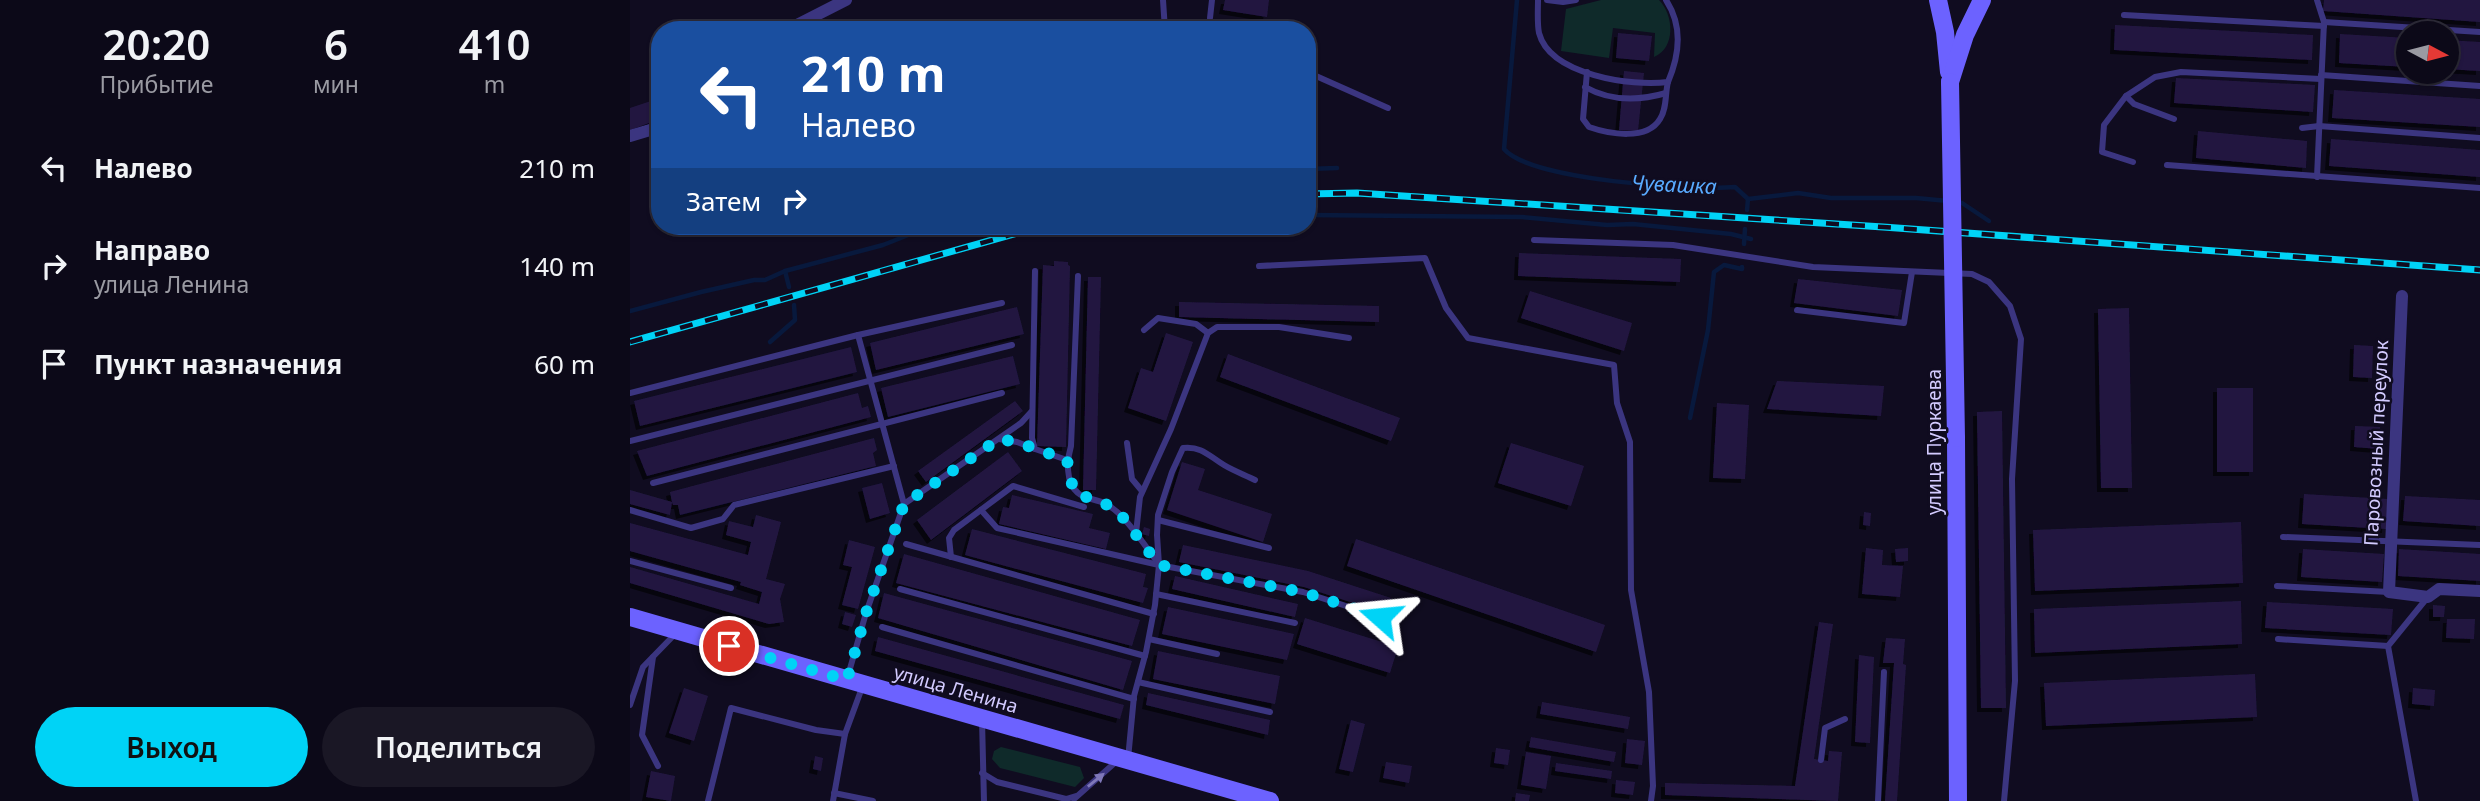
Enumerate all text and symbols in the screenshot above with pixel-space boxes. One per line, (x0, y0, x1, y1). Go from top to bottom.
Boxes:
text: 20:20 (103, 15, 210, 72)
text: 6 (324, 15, 348, 72)
text: 410 (458, 15, 531, 72)
north arrow (2396, 21, 2459, 84)
map controls (2396, 21, 2459, 84)
text: 210 m (801, 40, 946, 106)
icon: left (686, 49, 777, 140)
text: Прибытие (99, 68, 213, 100)
text: мин (313, 68, 359, 100)
text: m (484, 68, 505, 100)
text: Налево (801, 103, 916, 146)
icon: left (35, 149, 73, 187)
text: Налево (94, 150, 193, 186)
text: 210 m (519, 150, 595, 186)
water label: Чувашка (1630, 168, 1718, 200)
icon: right (775, 182, 813, 220)
text: Затем (686, 183, 761, 219)
text: Направо (94, 232, 210, 268)
icon: right (35, 247, 73, 285)
text: 140 m (519, 248, 595, 284)
text: улица Ленина (94, 268, 249, 300)
street label: Паровозный переулок (2358, 339, 2394, 547)
icon: arrive (35, 345, 73, 383)
text: Пункт назначения (94, 346, 342, 382)
text: 60 m (534, 346, 595, 382)
street label: улица Пуркаева (1921, 369, 1947, 515)
position arrow (1343, 580, 1417, 654)
pin (699, 616, 759, 676)
icon: arrive (710, 627, 748, 665)
street label: улица Ленина (891, 659, 1021, 719)
button: Выход (35, 707, 308, 787)
button: Поделиться (322, 707, 595, 787)
one-way arrow (1087, 772, 1105, 787)

